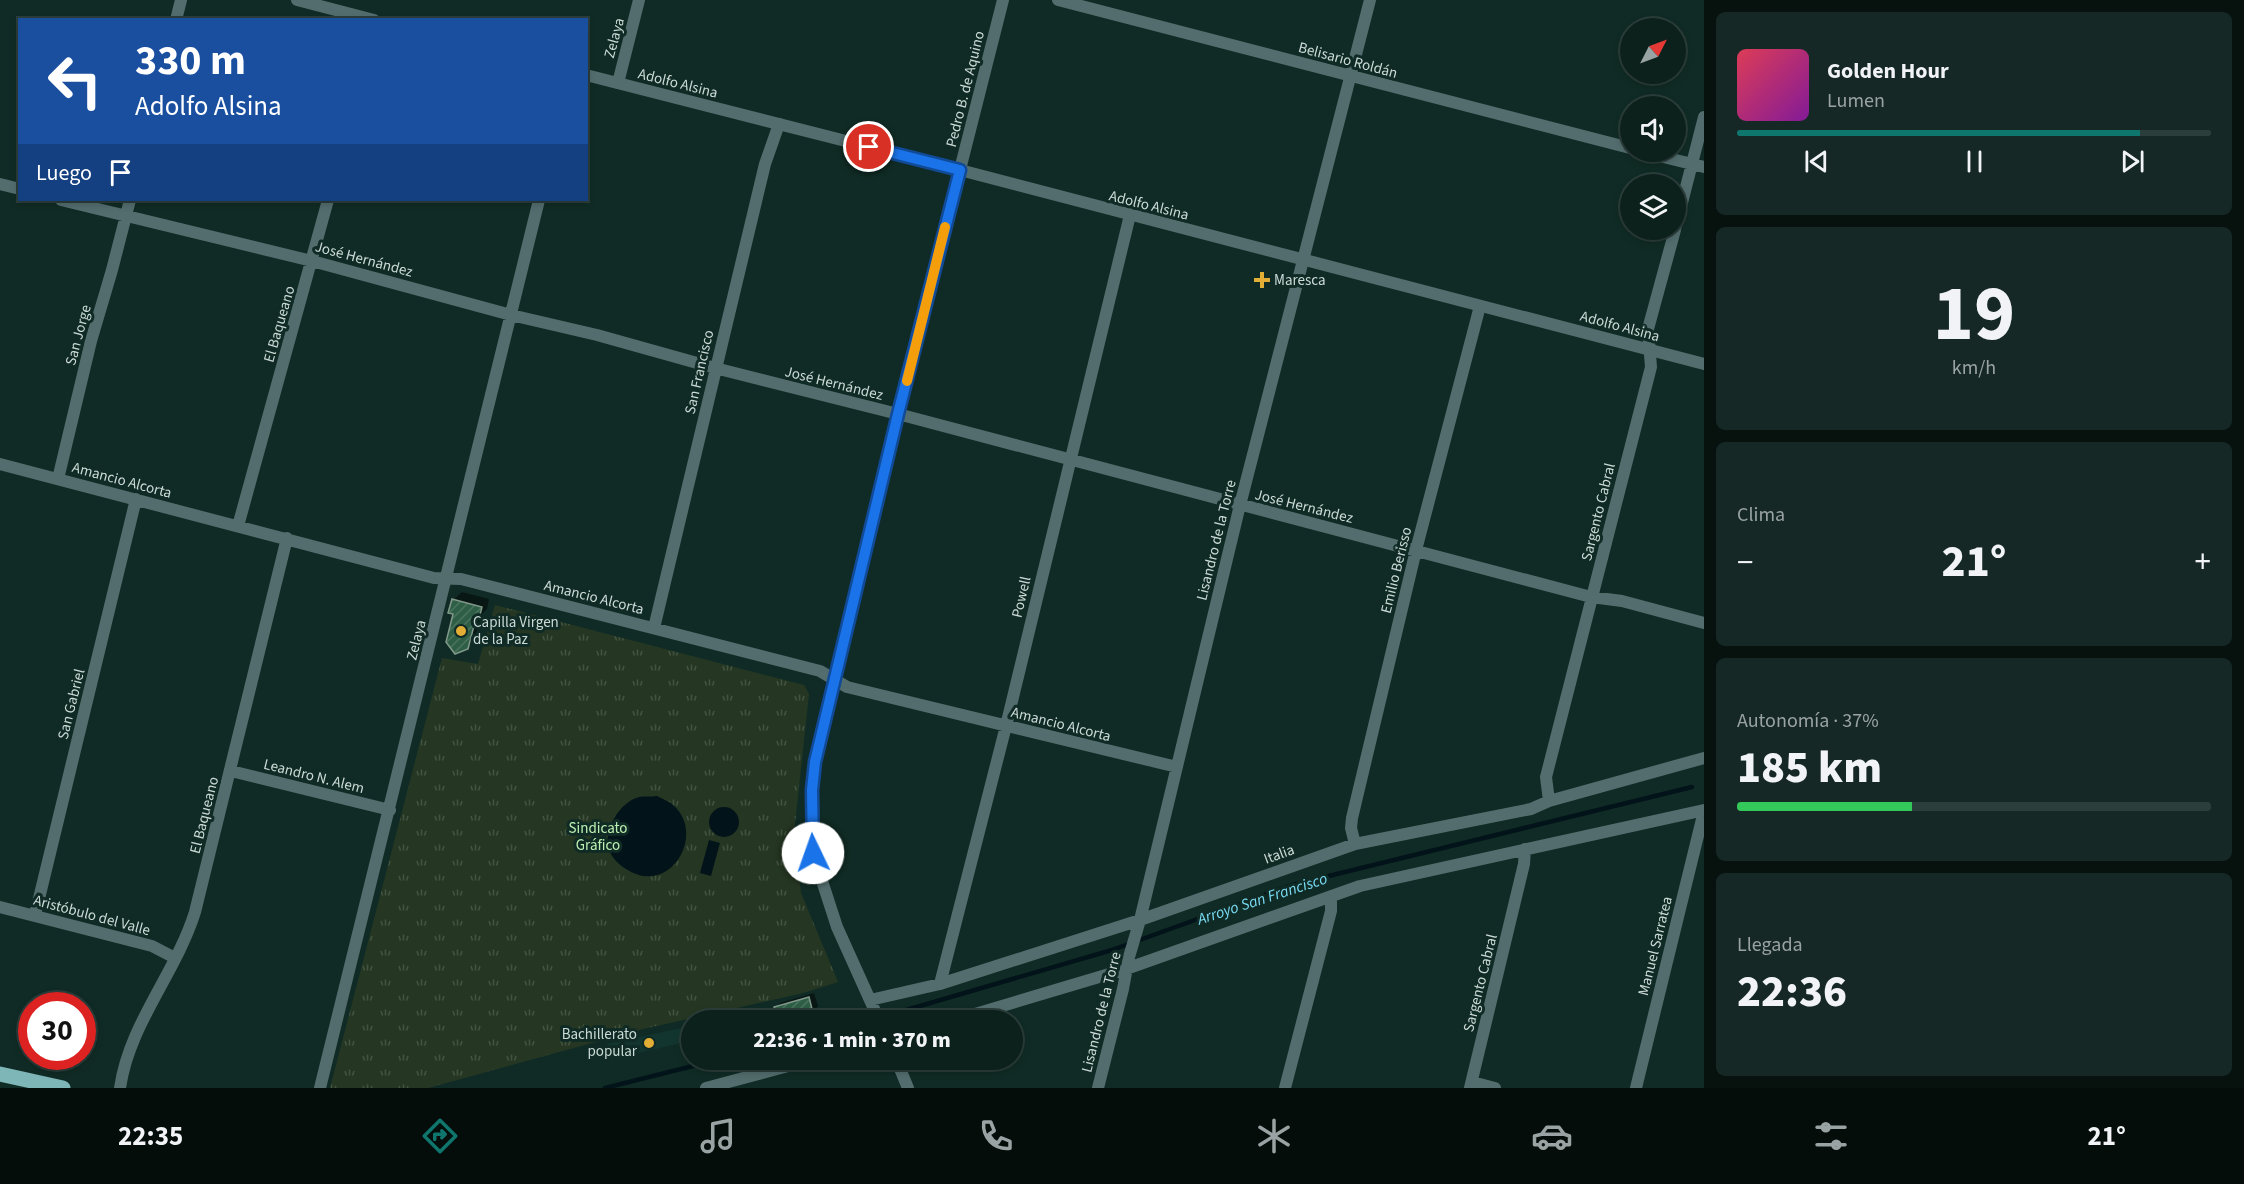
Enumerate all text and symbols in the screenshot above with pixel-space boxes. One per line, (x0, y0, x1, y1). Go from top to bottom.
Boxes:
street label: Zelaya (599, 16, 630, 61)
north arrow (1620, 18, 1686, 84)
map controls (1620, 18, 1686, 240)
street label: Pedro B. de Aquino (941, 29, 990, 149)
text: 330 m (135, 31, 246, 91)
street label: Belisario Roldán (1296, 37, 1400, 84)
icon: left (36, 42, 114, 120)
text: Golden Hour (1827, 55, 1949, 87)
street label: Adolfo Alsina (636, 63, 720, 104)
text: Adolfo Alsina (135, 87, 282, 126)
text: Lumen (1827, 87, 1885, 115)
button: sound (1620, 96, 1686, 162)
pin (843, 121, 894, 172)
icon: arrive (852, 130, 885, 163)
icon: previous (1800, 145, 1833, 178)
icon: pause (1958, 145, 1991, 178)
icon: next (2116, 145, 2149, 178)
icon: arrive (104, 156, 137, 189)
text: Luego (36, 157, 92, 189)
button: layers (1620, 174, 1686, 240)
street label: Adolfo Alsina (1107, 185, 1191, 226)
street label: José Hernández (313, 236, 415, 283)
text: 19 (1933, 259, 2015, 370)
place label: Maresca (1274, 270, 1326, 291)
marker: Maresca (1255, 273, 1269, 287)
street label: El Baqueano (259, 283, 300, 365)
street label: San Jorge (60, 302, 97, 368)
street label: Adolfo Alsina (1578, 306, 1662, 347)
street label: San Francisco (680, 328, 719, 416)
text: km/h (1952, 354, 1996, 382)
street label: José Hernández (783, 361, 885, 406)
street label: Amancio Alcorta (70, 457, 174, 504)
street label: Sargento Cabral (1576, 461, 1621, 563)
street label: Lisandro de la Torre (1191, 478, 1242, 603)
street label: José Hernández (1253, 484, 1355, 529)
text: Clima (1737, 501, 1785, 529)
street label: Emilio Berisso (1376, 525, 1417, 616)
text: 21° (1942, 530, 2006, 594)
text: − (1737, 539, 1753, 586)
text: + (2195, 539, 2211, 586)
street label: Powell (1007, 574, 1036, 620)
street label: Amancio Alcorta (542, 575, 646, 620)
place label: Capilla Virgen de la Paz (473, 612, 559, 650)
street label: Zelaya (401, 618, 432, 662)
marker: Capilla Virgen de la Paz (454, 624, 468, 638)
street label: San Gabriel (53, 666, 90, 742)
street label: Amancio Alcorta (1009, 702, 1113, 747)
text: Autonomía · 37% (1737, 707, 1879, 735)
text: 185 km (1737, 736, 1882, 800)
street label: Leandro N. Alem (261, 754, 366, 799)
street label: El Baqueano (185, 774, 224, 856)
park label: Sindicato Gráfico (569, 818, 627, 856)
position arrow (781, 821, 845, 885)
street label: Italia (1261, 839, 1297, 870)
water label: Arroyo San Francisco (1194, 868, 1330, 931)
street label: Aristóbulo del Valle (31, 890, 153, 941)
street label: Manuel Sarratea (1633, 894, 1678, 998)
text: Llegada (1737, 931, 1803, 959)
street label: Sargento Cabral (1458, 932, 1503, 1034)
street label: Lisandro de la Torre (1076, 950, 1127, 1075)
text: 22:36 (1737, 960, 1847, 1024)
speed limit sign: 30 (18, 992, 96, 1070)
place label: Bachillerato popular (562, 1024, 638, 1062)
text: 22:36 · 1 min · 370 m (753, 1024, 951, 1056)
marker: Bachillerato popular (642, 1036, 656, 1050)
icon: directions (419, 1115, 461, 1157)
icon: music (697, 1115, 739, 1157)
icon: phone (975, 1115, 1017, 1157)
icon: climate (1253, 1115, 1295, 1157)
icon: car (1531, 1115, 1573, 1157)
icon: filters (1810, 1115, 1852, 1157)
text: 22:35 (118, 1117, 183, 1156)
text: 21° (2088, 1117, 2126, 1156)

